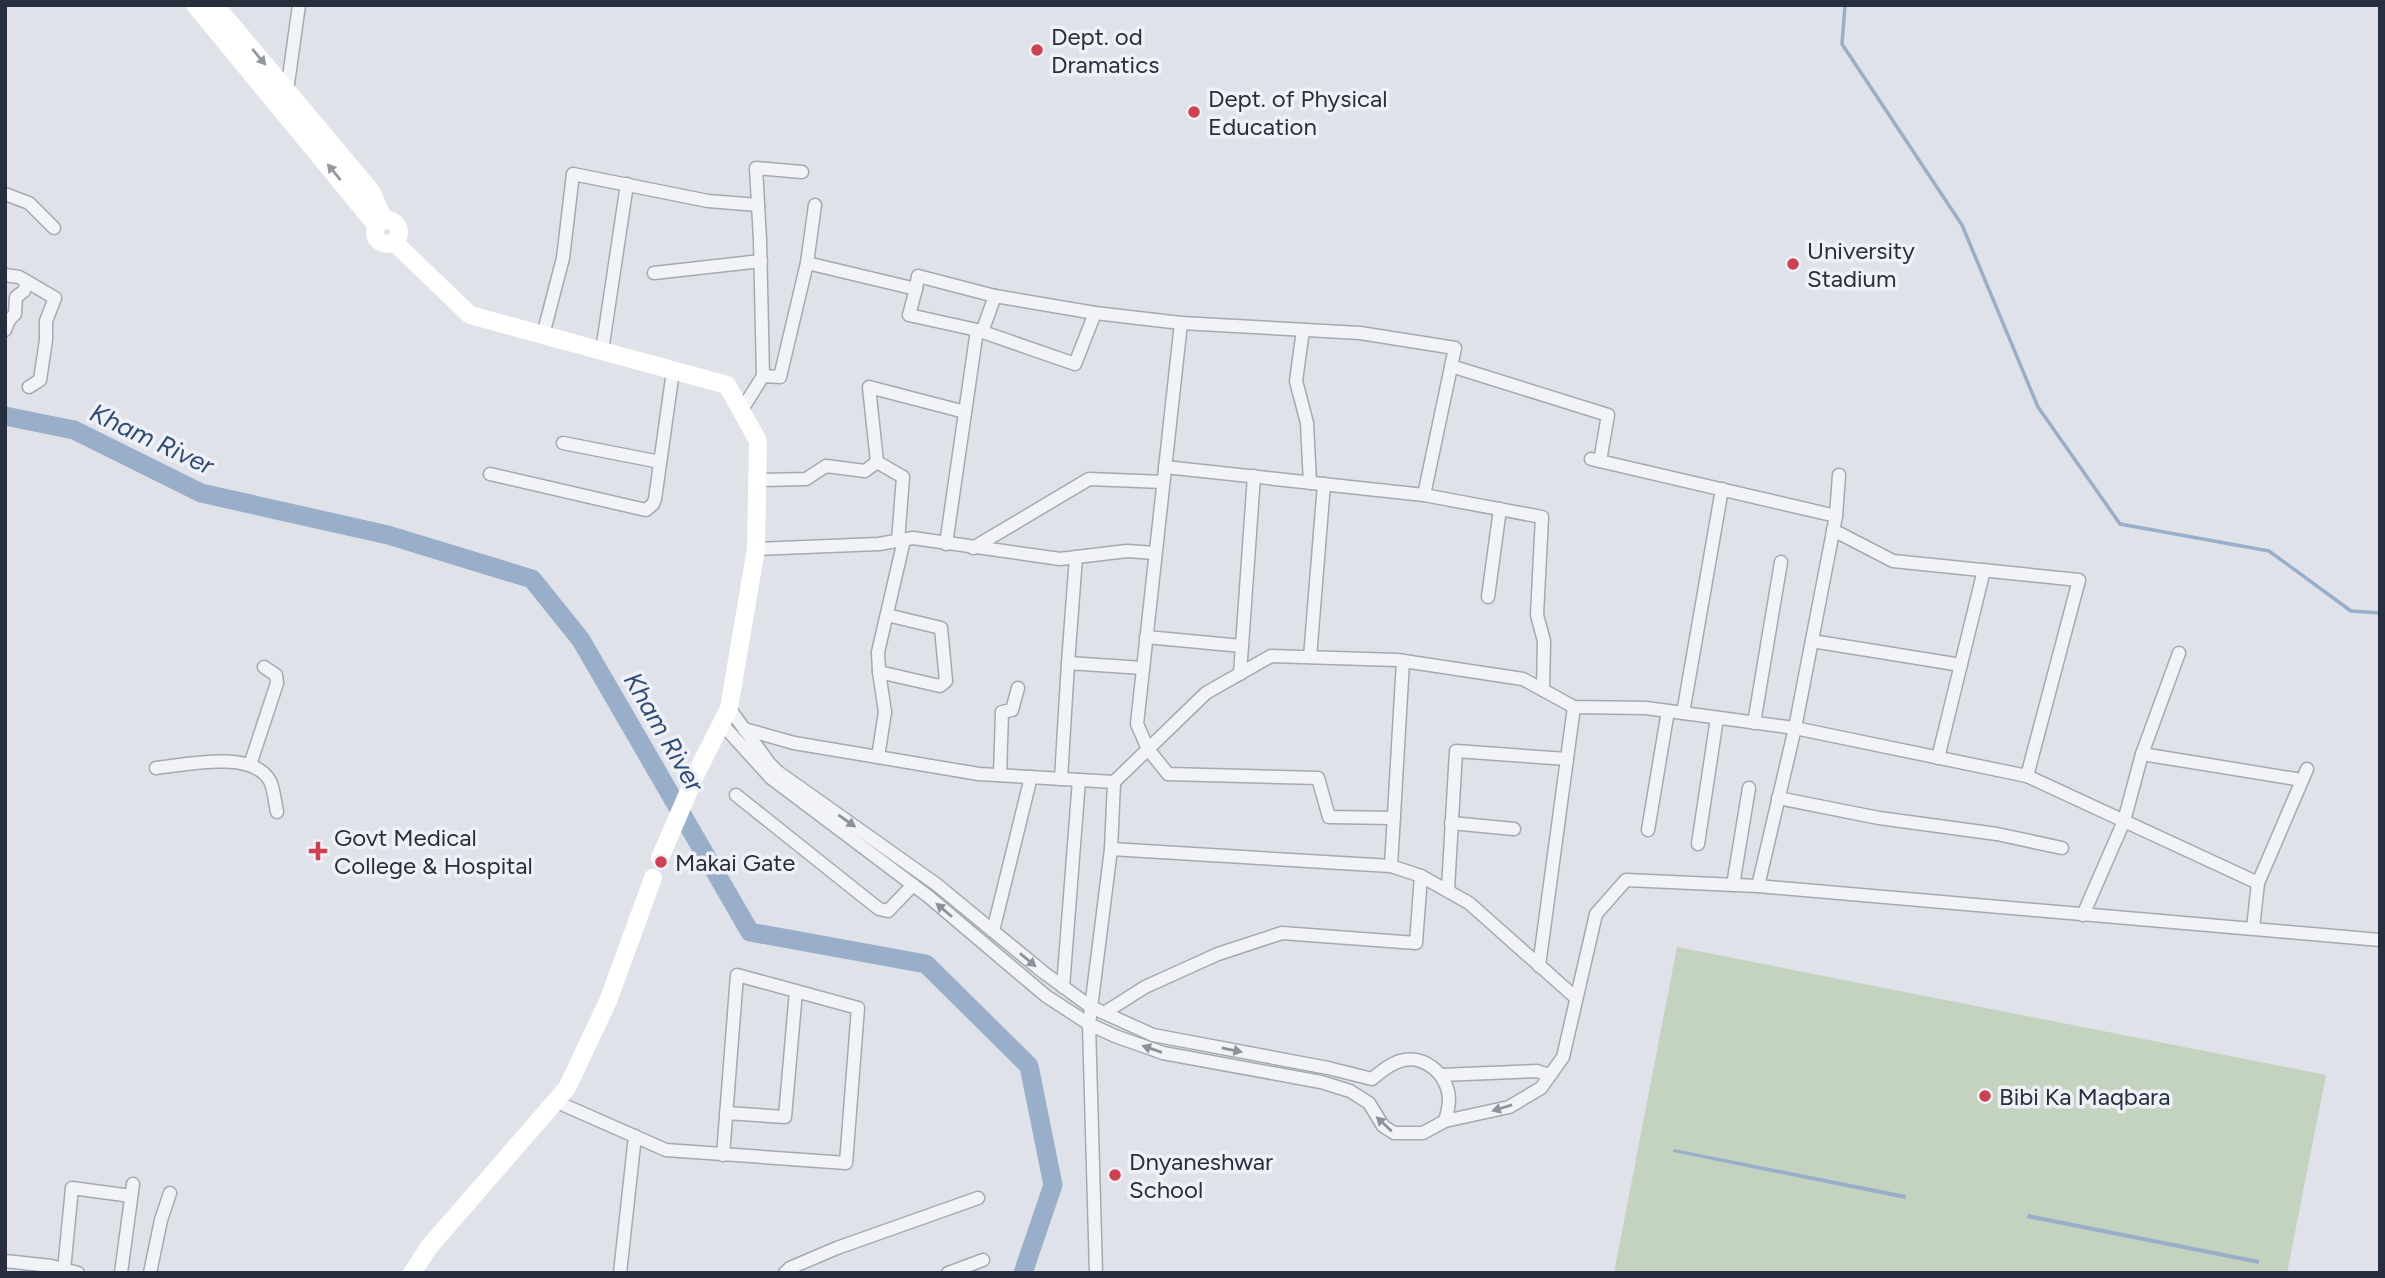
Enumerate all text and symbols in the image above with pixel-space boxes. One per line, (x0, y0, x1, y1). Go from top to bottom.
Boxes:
place label: Dept. od Dramatics (1051, 22, 1159, 79)
marker: Dept. od Dramatics (1029, 42, 1045, 58)
one-way arrow (251, 49, 266, 66)
place label: Dept. of Physical Education (1208, 84, 1387, 141)
marker: Dept. of Physical Education (1186, 104, 1202, 120)
one-way arrow (327, 164, 342, 181)
place label: University Stadium (1807, 236, 1915, 293)
marker: University Stadium (1785, 256, 1801, 272)
water label: Kham River (85, 396, 220, 482)
water label: Kham River (617, 666, 712, 799)
one-way arrow (838, 814, 856, 828)
place label: Govt Medical College & Hospital (334, 823, 533, 880)
marker: Govt Medical College & Hospital (308, 841, 328, 861)
place label: Makai Gate (675, 848, 795, 877)
marker: Makai Gate (653, 854, 669, 870)
one-way arrow (936, 903, 953, 918)
one-way arrow (1019, 952, 1036, 967)
one-way arrow (1141, 1043, 1162, 1054)
one-way arrow (1221, 1045, 1243, 1056)
place label: Bibi Ka Maqbara (1999, 1082, 2170, 1111)
marker: Bibi Ka Maqbara (1977, 1088, 1993, 1104)
one-way arrow (1491, 1103, 1512, 1113)
one-way arrow (1375, 1116, 1393, 1132)
place label: Dnyaneshwar School (1129, 1147, 1273, 1204)
marker: Dnyaneshwar School (1107, 1167, 1123, 1183)

